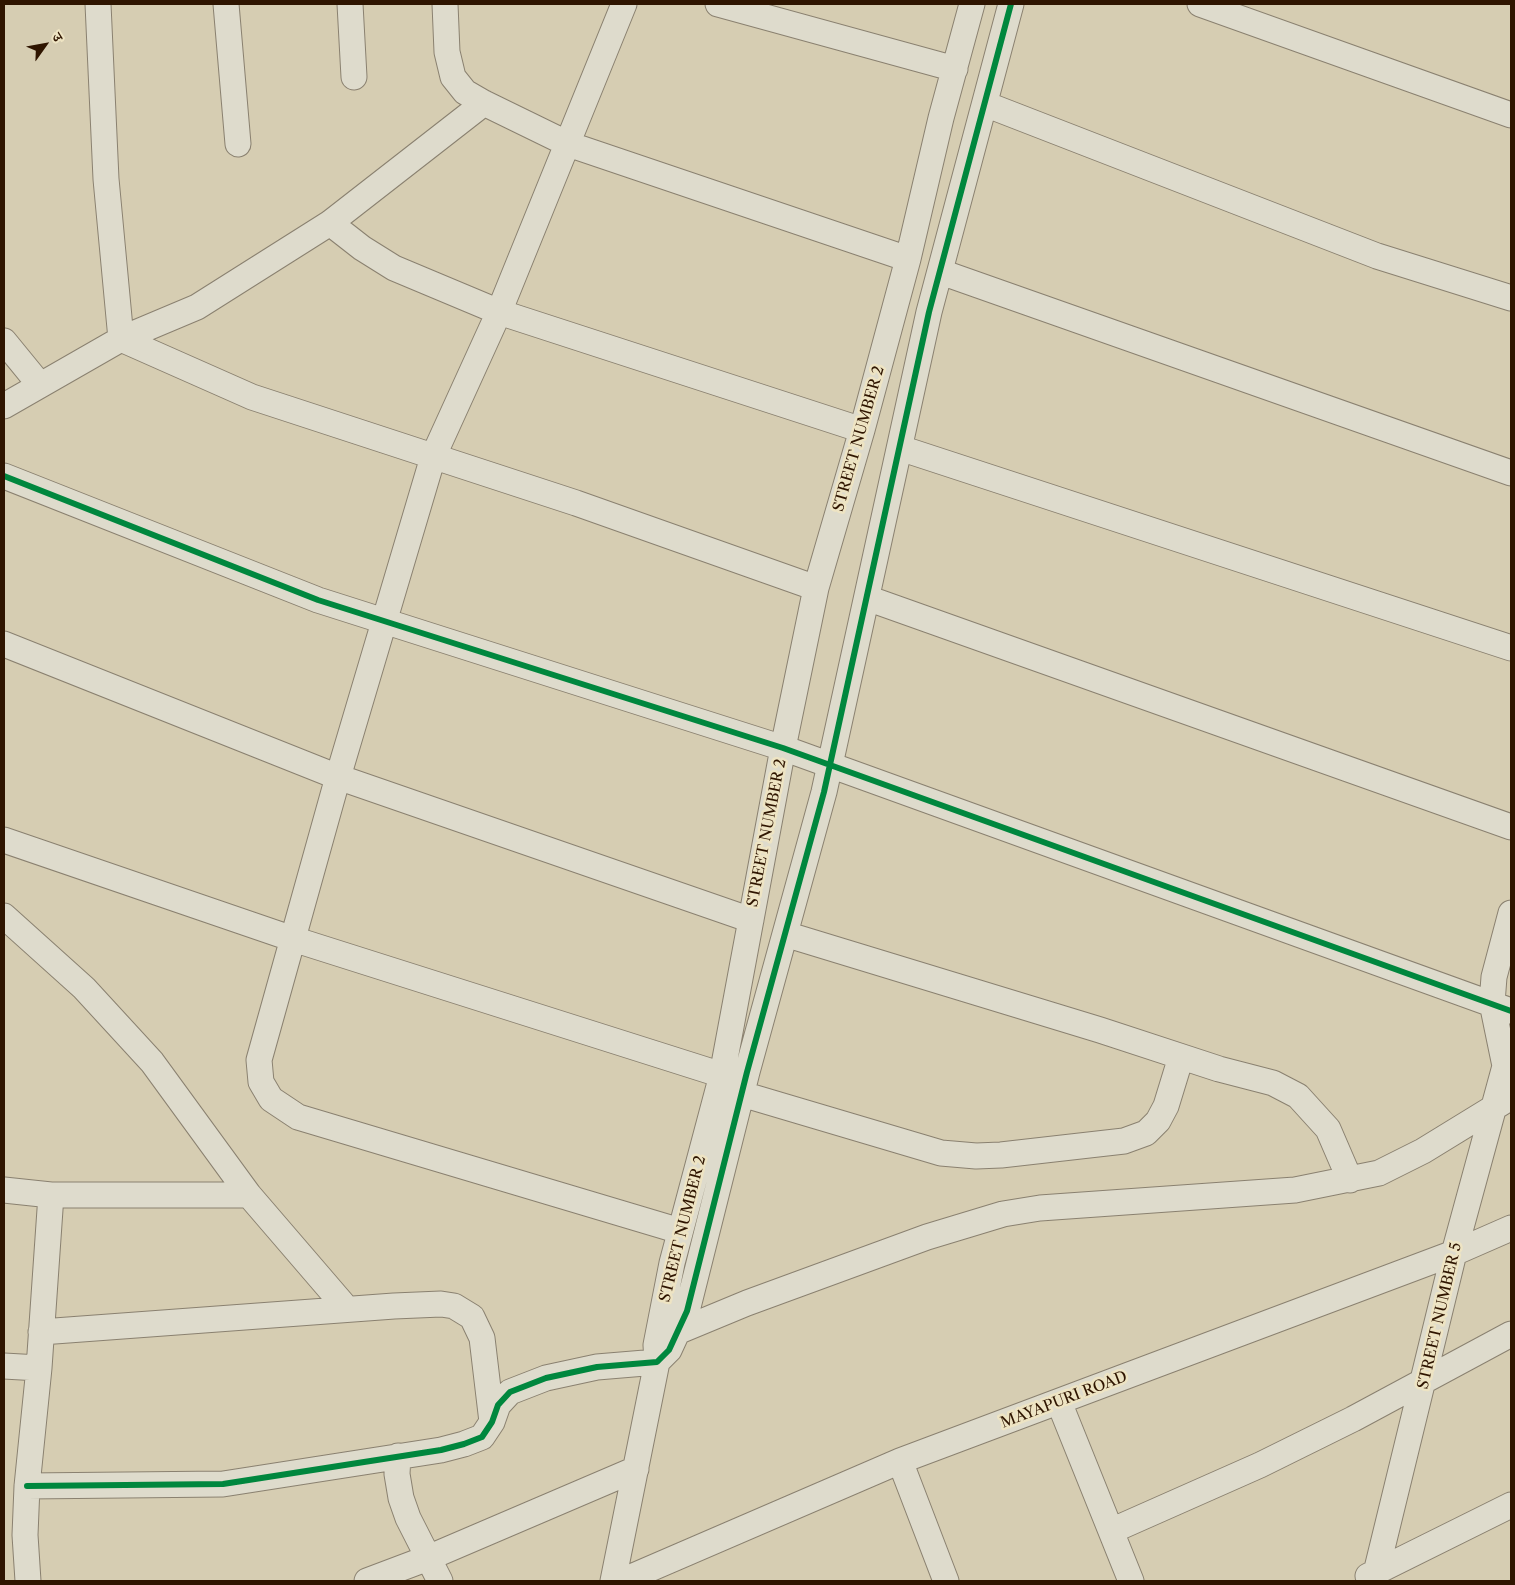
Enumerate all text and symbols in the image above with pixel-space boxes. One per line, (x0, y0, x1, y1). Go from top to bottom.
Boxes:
north arrow (20, 20, 70, 70)
text: उ (48, 29, 67, 45)
street label: STREET NUMBER 2 (830, 364, 888, 514)
street label: STREET NUMBER 2 (744, 757, 790, 909)
street label: STREET NUMBER 2 (656, 1154, 710, 1304)
street label: STREET NUMBER 5 (1414, 1241, 1466, 1391)
street label: MAYAPURI ROAD (998, 1368, 1130, 1432)

